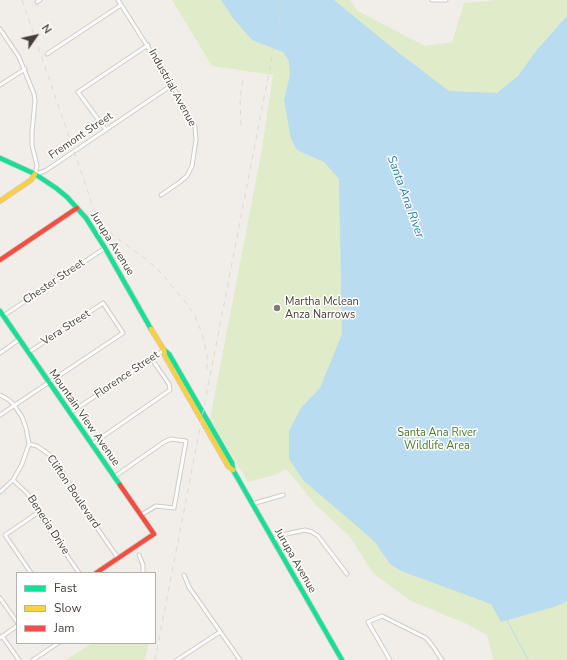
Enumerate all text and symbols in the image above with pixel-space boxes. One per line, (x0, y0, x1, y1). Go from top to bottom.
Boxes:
north arrow (16, 16, 56, 56)
text: N (38, 21, 55, 37)
street label: Industrial Avenue (145, 47, 199, 129)
street label: Fremont Street (47, 110, 115, 162)
water label: Santa Ana River (383, 154, 427, 240)
street label: Jurupa Avenue (87, 210, 137, 278)
street label: Chester Street (21, 257, 87, 307)
place label: Martha Mclean Anza Narrows (285, 295, 359, 321)
marker: Martha Mclean Anza Narrows (272, 303, 282, 313)
street label: Vera Street (39, 307, 93, 349)
street label: Florence Street (92, 349, 162, 401)
street label: Mountain View Avenue (46, 367, 122, 469)
park label: Santa Ana River Wildlife Area (397, 426, 477, 452)
street label: Clifton Boulevard (43, 453, 103, 531)
street label: Benecia Drive (24, 493, 72, 557)
street label: Jurupa Avenue (271, 526, 319, 596)
legend (16, 572, 156, 644)
text: Fast (54, 580, 77, 596)
text: Slow (54, 600, 82, 616)
text: Jam (54, 620, 75, 636)

